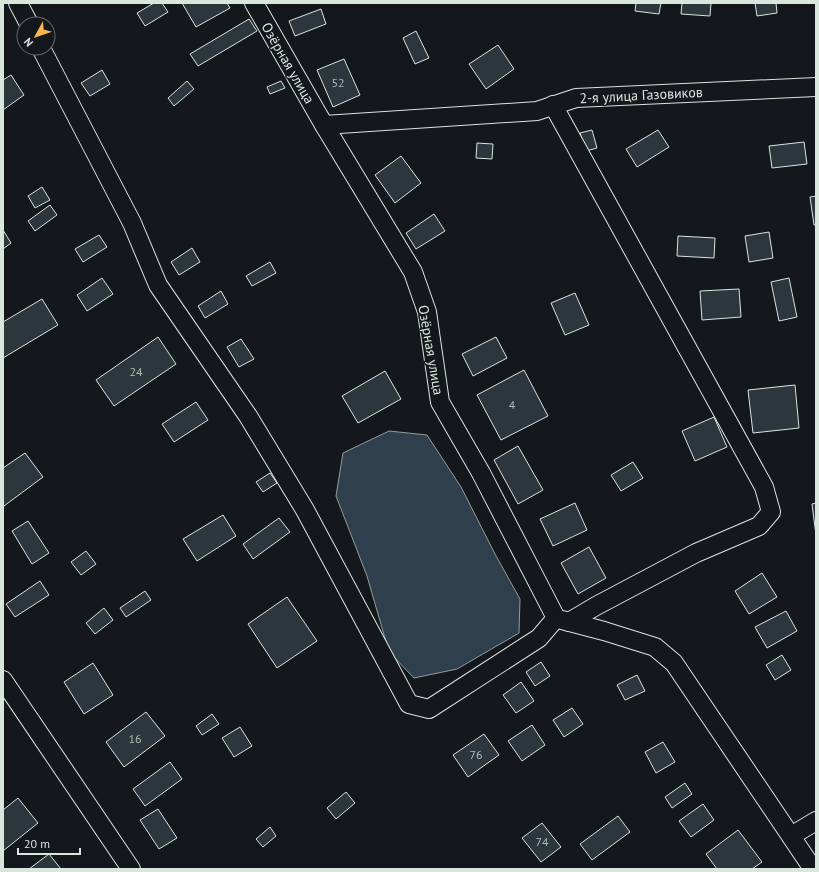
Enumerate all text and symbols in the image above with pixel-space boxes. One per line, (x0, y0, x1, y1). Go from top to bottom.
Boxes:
north arrow (16, 16, 56, 56)
street label: Озёрная улица (257, 19, 319, 107)
text: N (21, 35, 36, 50)
house number: 52 (331, 75, 345, 90)
street label: 2-я улица Газовиков (579, 83, 703, 107)
street label: Озёрная улица (414, 304, 448, 396)
house number: 24 (129, 364, 143, 379)
house number: 4 (509, 397, 516, 412)
house number: 16 (128, 731, 142, 746)
house number: 76 (469, 747, 483, 762)
scale bar (18, 830, 80, 856)
house number: 74 (535, 834, 549, 849)
text: 20 m (24, 836, 50, 851)

